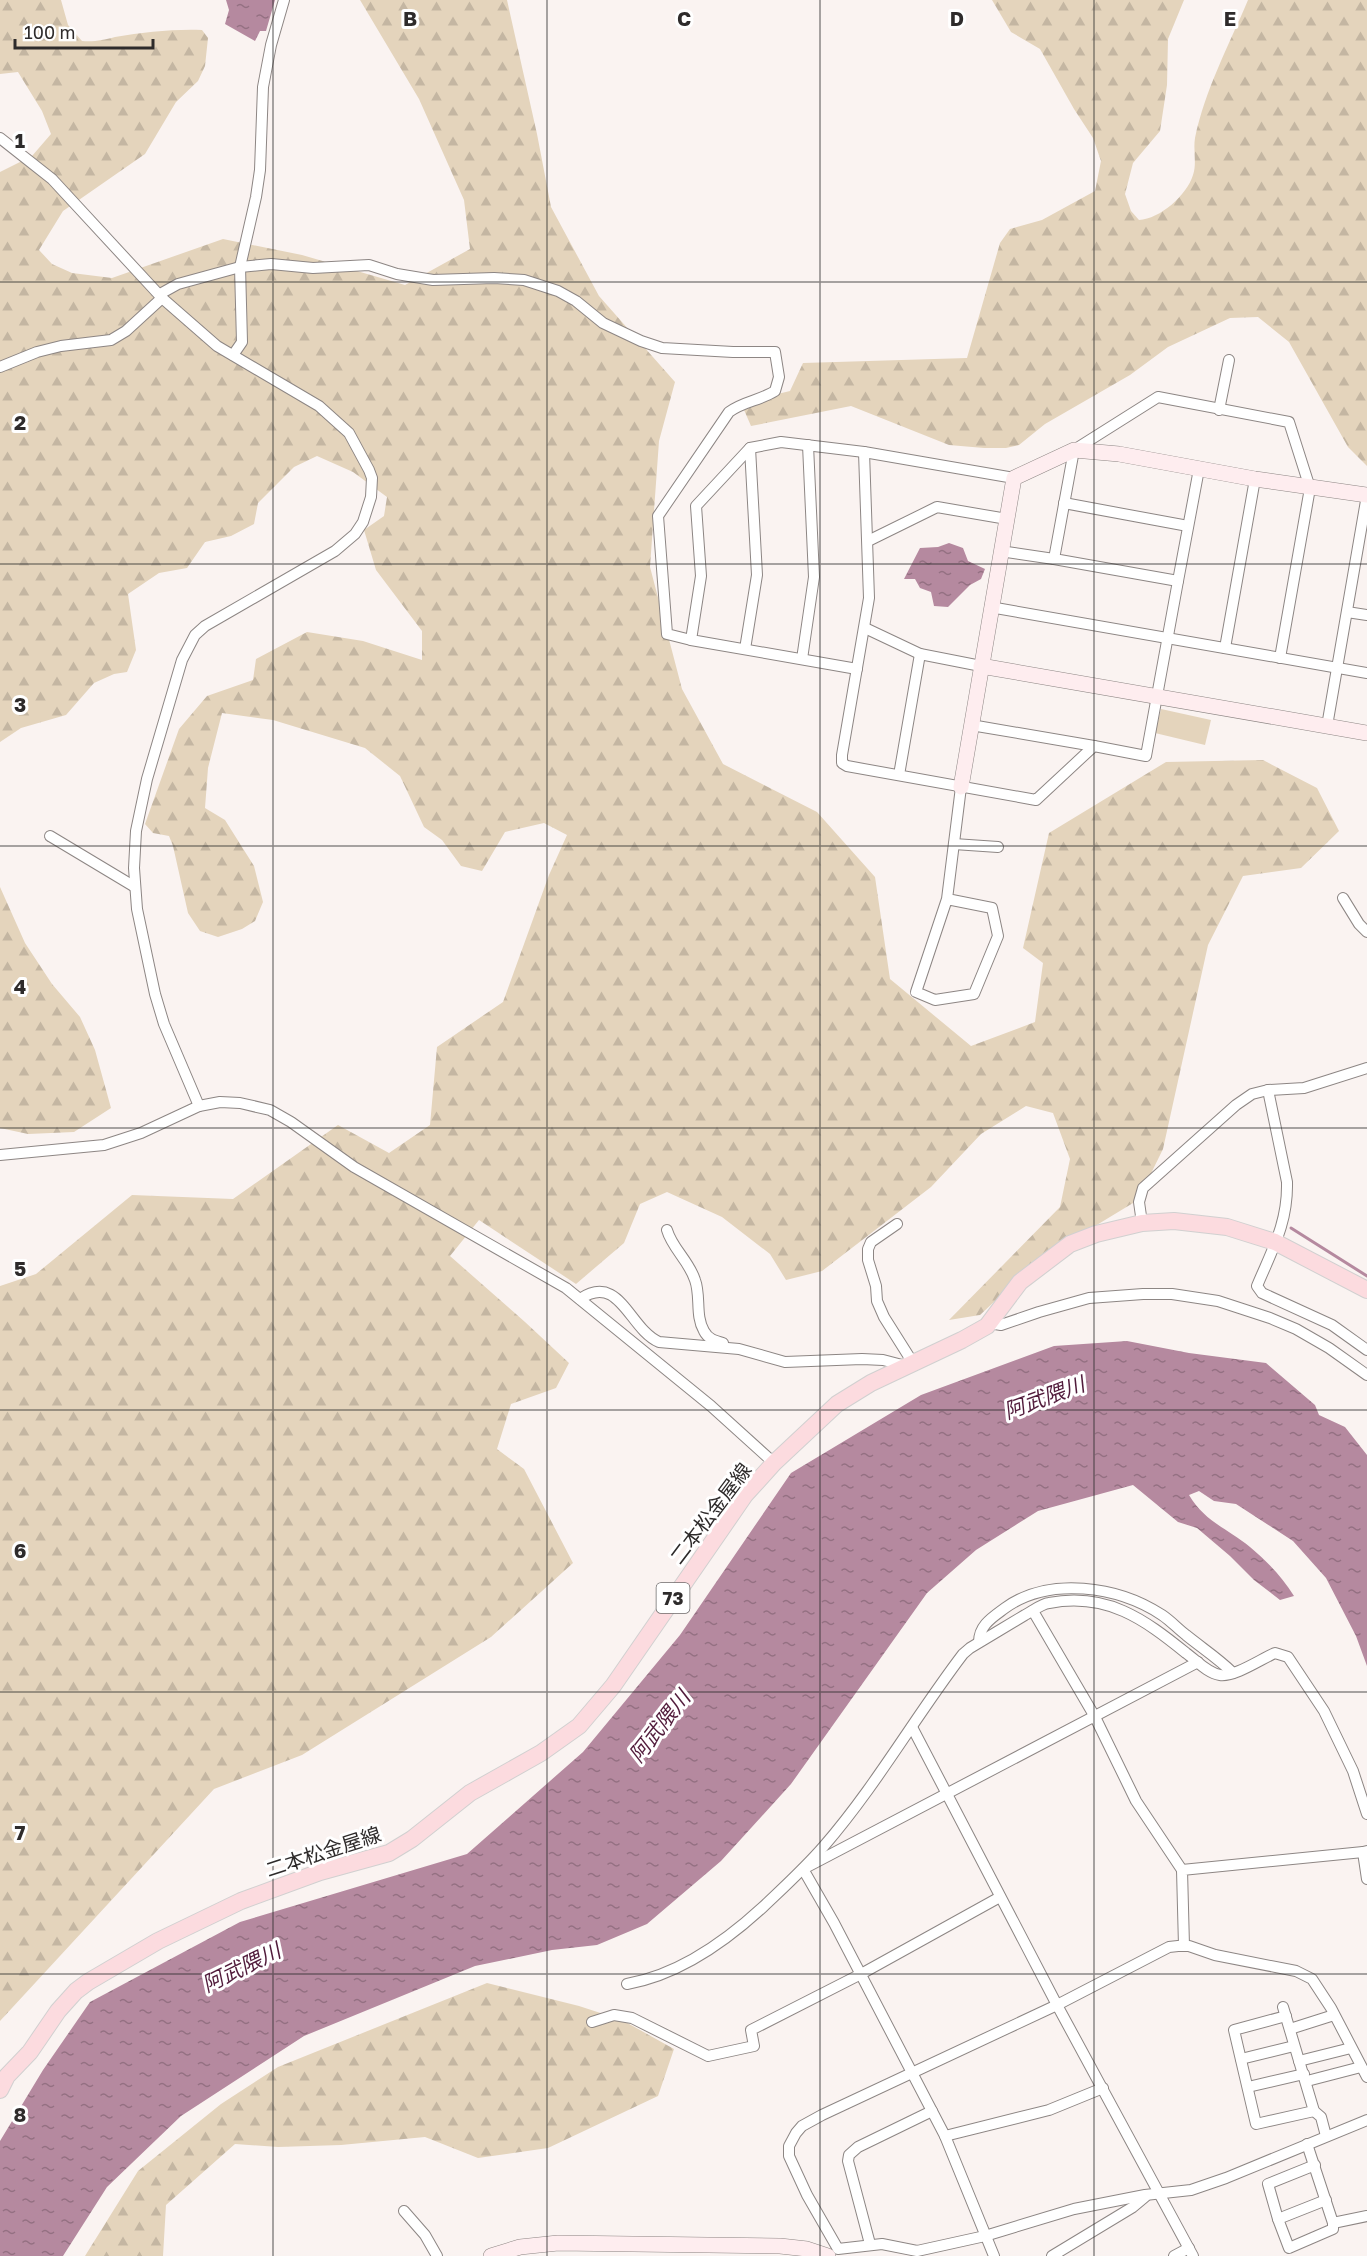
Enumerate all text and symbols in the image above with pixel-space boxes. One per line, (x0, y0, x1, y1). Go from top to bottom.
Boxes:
text: B (403, 6, 417, 30)
text: C (677, 6, 691, 30)
text: D (950, 6, 964, 30)
text: E (1224, 6, 1236, 30)
scale bar (15, 12, 153, 50)
text: 100 m (24, 21, 75, 43)
text: 1 (15, 128, 25, 152)
text: 2 (14, 410, 26, 434)
text: 3 (14, 692, 26, 716)
text: 4 (14, 974, 26, 998)
text: 5 (14, 1256, 26, 1280)
water label: 阿武隈川 (1000, 1370, 1090, 1424)
street label: 二本松金屋線 (664, 1458, 756, 1568)
text: 6 (14, 1538, 26, 1562)
road number: 73 (656, 1583, 690, 1613)
water label: 阿武隈川 (623, 1683, 696, 1767)
text: 7 (15, 1820, 26, 1844)
street label: 二本松金屋線 (262, 1821, 384, 1881)
water label: 阿武隈川 (198, 1936, 286, 1997)
text: 8 (14, 2102, 26, 2126)

